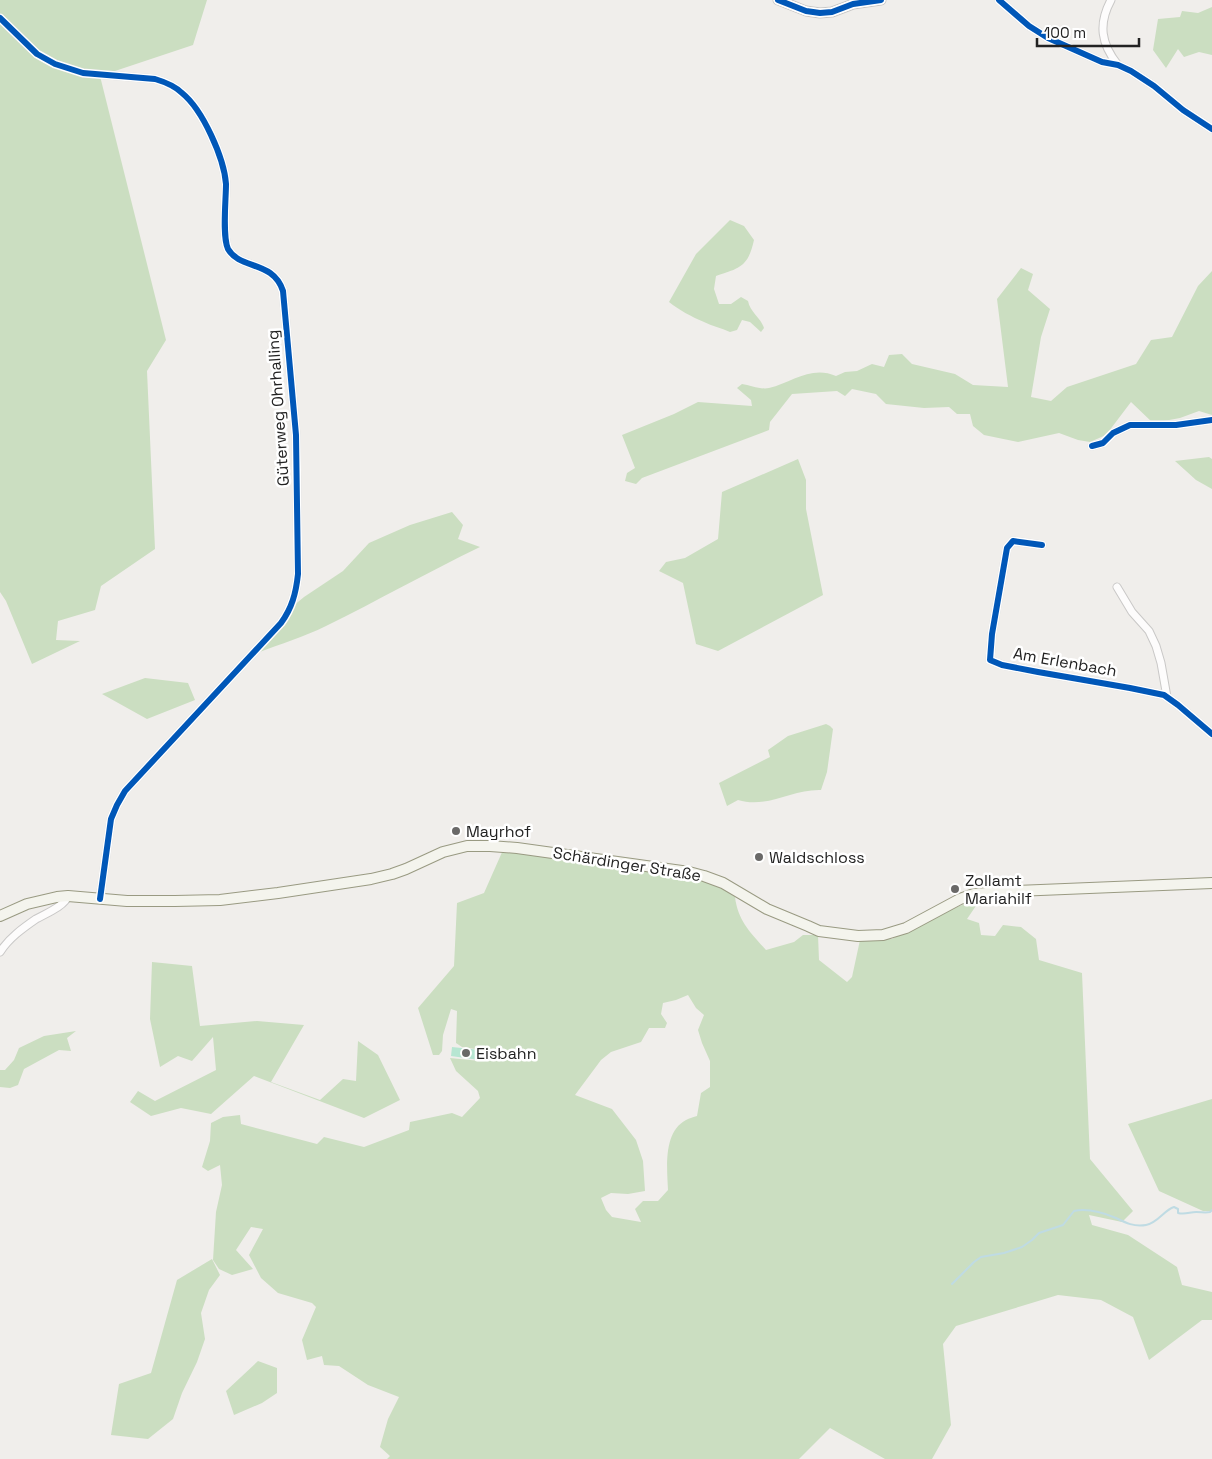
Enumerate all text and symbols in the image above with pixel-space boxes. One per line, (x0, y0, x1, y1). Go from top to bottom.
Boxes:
scale bar (1037, 15, 1140, 47)
text: 100 m (1044, 23, 1086, 42)
street label: Güterweg Ohrhalling (262, 329, 294, 487)
street label: Am Erlenbach (1012, 643, 1118, 681)
place label: Mayrhof (466, 821, 531, 842)
marker: Mayrhof (450, 825, 462, 837)
street label: Schärdinger Straße (551, 842, 703, 886)
place label: Waldschloss (769, 847, 865, 868)
marker: Waldschloss (753, 851, 765, 863)
place label: Zollamt Mariahilf (965, 870, 1032, 909)
marker: Zollamt Mariahilf (949, 883, 961, 895)
place label: Eisbahn (476, 1043, 536, 1064)
marker: Eisbahn (460, 1047, 472, 1059)

